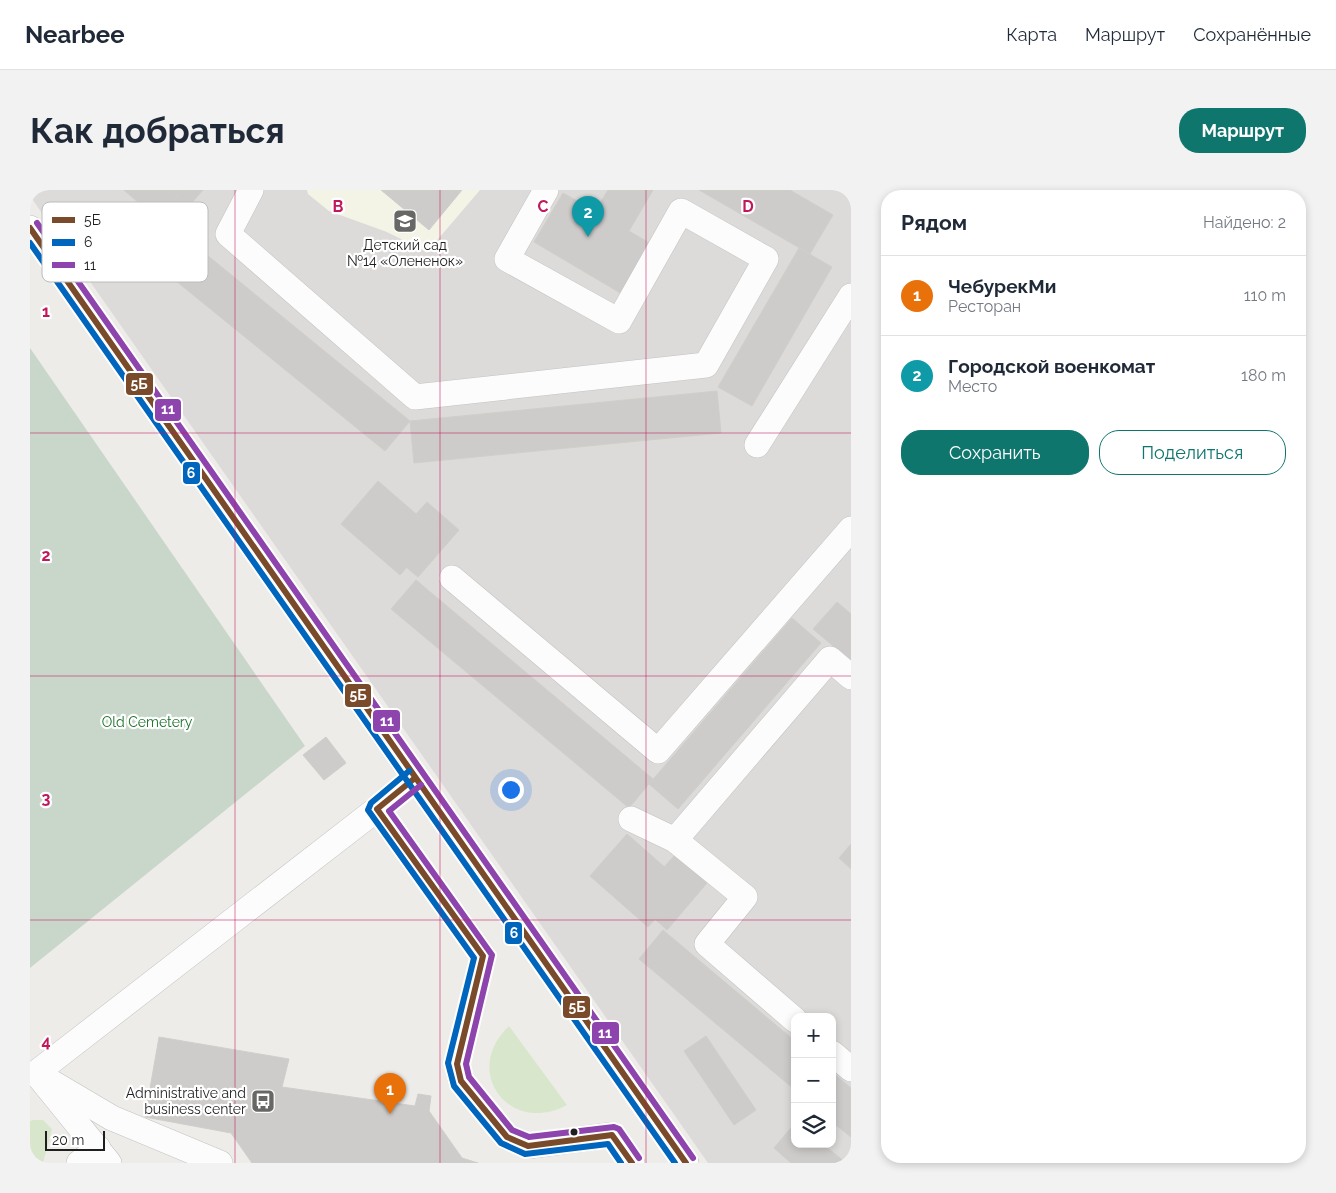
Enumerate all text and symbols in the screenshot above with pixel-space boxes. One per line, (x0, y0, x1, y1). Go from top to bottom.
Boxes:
text: Nearbee (25, 20, 125, 49)
text: Карта (1006, 24, 1057, 45)
text: Маршрут (1085, 24, 1165, 45)
text: Сохранённые (1193, 24, 1311, 45)
button: Маршрут (1179, 108, 1306, 153)
text: Как добраться (30, 110, 285, 151)
pin: 2 (572, 196, 604, 237)
text: B (333, 197, 344, 216)
text: C (538, 197, 549, 216)
text: D (742, 197, 754, 216)
legend (42, 202, 208, 282)
school or university icon: Детский сад №14 «Олененок» (392, 208, 418, 234)
text: Рядом (901, 210, 967, 235)
text: 5Б (84, 212, 101, 228)
text: Найдено: 2 (1203, 213, 1286, 232)
text: 6 (84, 234, 92, 250)
place label: Детский сад №14 «Олененок» (347, 237, 463, 269)
text: 11 (84, 257, 96, 273)
text: ЧебурекМи (948, 275, 1056, 297)
text: 1 (913, 286, 921, 305)
text: 110 m (1244, 286, 1286, 305)
text: Ресторан (948, 297, 1021, 316)
text: 1 (42, 302, 50, 321)
text: Городской военкомат (948, 355, 1155, 377)
text: 2 (912, 366, 922, 385)
text: 180 m (1241, 366, 1286, 385)
line badge: 5Б (125, 372, 154, 396)
text: 5Б (130, 376, 148, 392)
text: Место (948, 377, 997, 396)
line badge: 11 (154, 398, 182, 422)
text: 11 (161, 401, 175, 417)
button: Сохранить (901, 430, 1089, 475)
button: Поделиться (1099, 430, 1286, 475)
line badge: 6 (182, 461, 201, 485)
text: 6 (187, 465, 195, 481)
text: 2 (41, 546, 51, 565)
line badge: 5Б (344, 683, 372, 708)
text: 5Б (349, 687, 367, 703)
line badge: 11 (372, 709, 401, 733)
text: 11 (380, 713, 394, 729)
park label: Old Cemetery (102, 714, 193, 730)
your location (498, 777, 524, 803)
text: 3 (42, 789, 51, 808)
line badge: 6 (504, 921, 523, 945)
text: 6 (510, 925, 518, 941)
line badge: 5Б (562, 995, 591, 1019)
text: 5Б (568, 999, 586, 1015)
map controls (791, 1013, 836, 1148)
button: + (791, 1013, 836, 1058)
line badge: 11 (591, 1021, 620, 1045)
text: 11 (598, 1025, 612, 1041)
text: 4 (41, 1032, 51, 1051)
button: − (791, 1058, 836, 1103)
pin: 1 (374, 1073, 406, 1114)
place label: Administrative and business center (126, 1085, 246, 1117)
bus stop icon: Administrative and business center (250, 1088, 276, 1114)
button: layers (791, 1103, 836, 1148)
unlabelled marker (569, 1127, 579, 1137)
scale bar (45, 1128, 105, 1151)
text: 20 m (52, 1132, 84, 1148)

